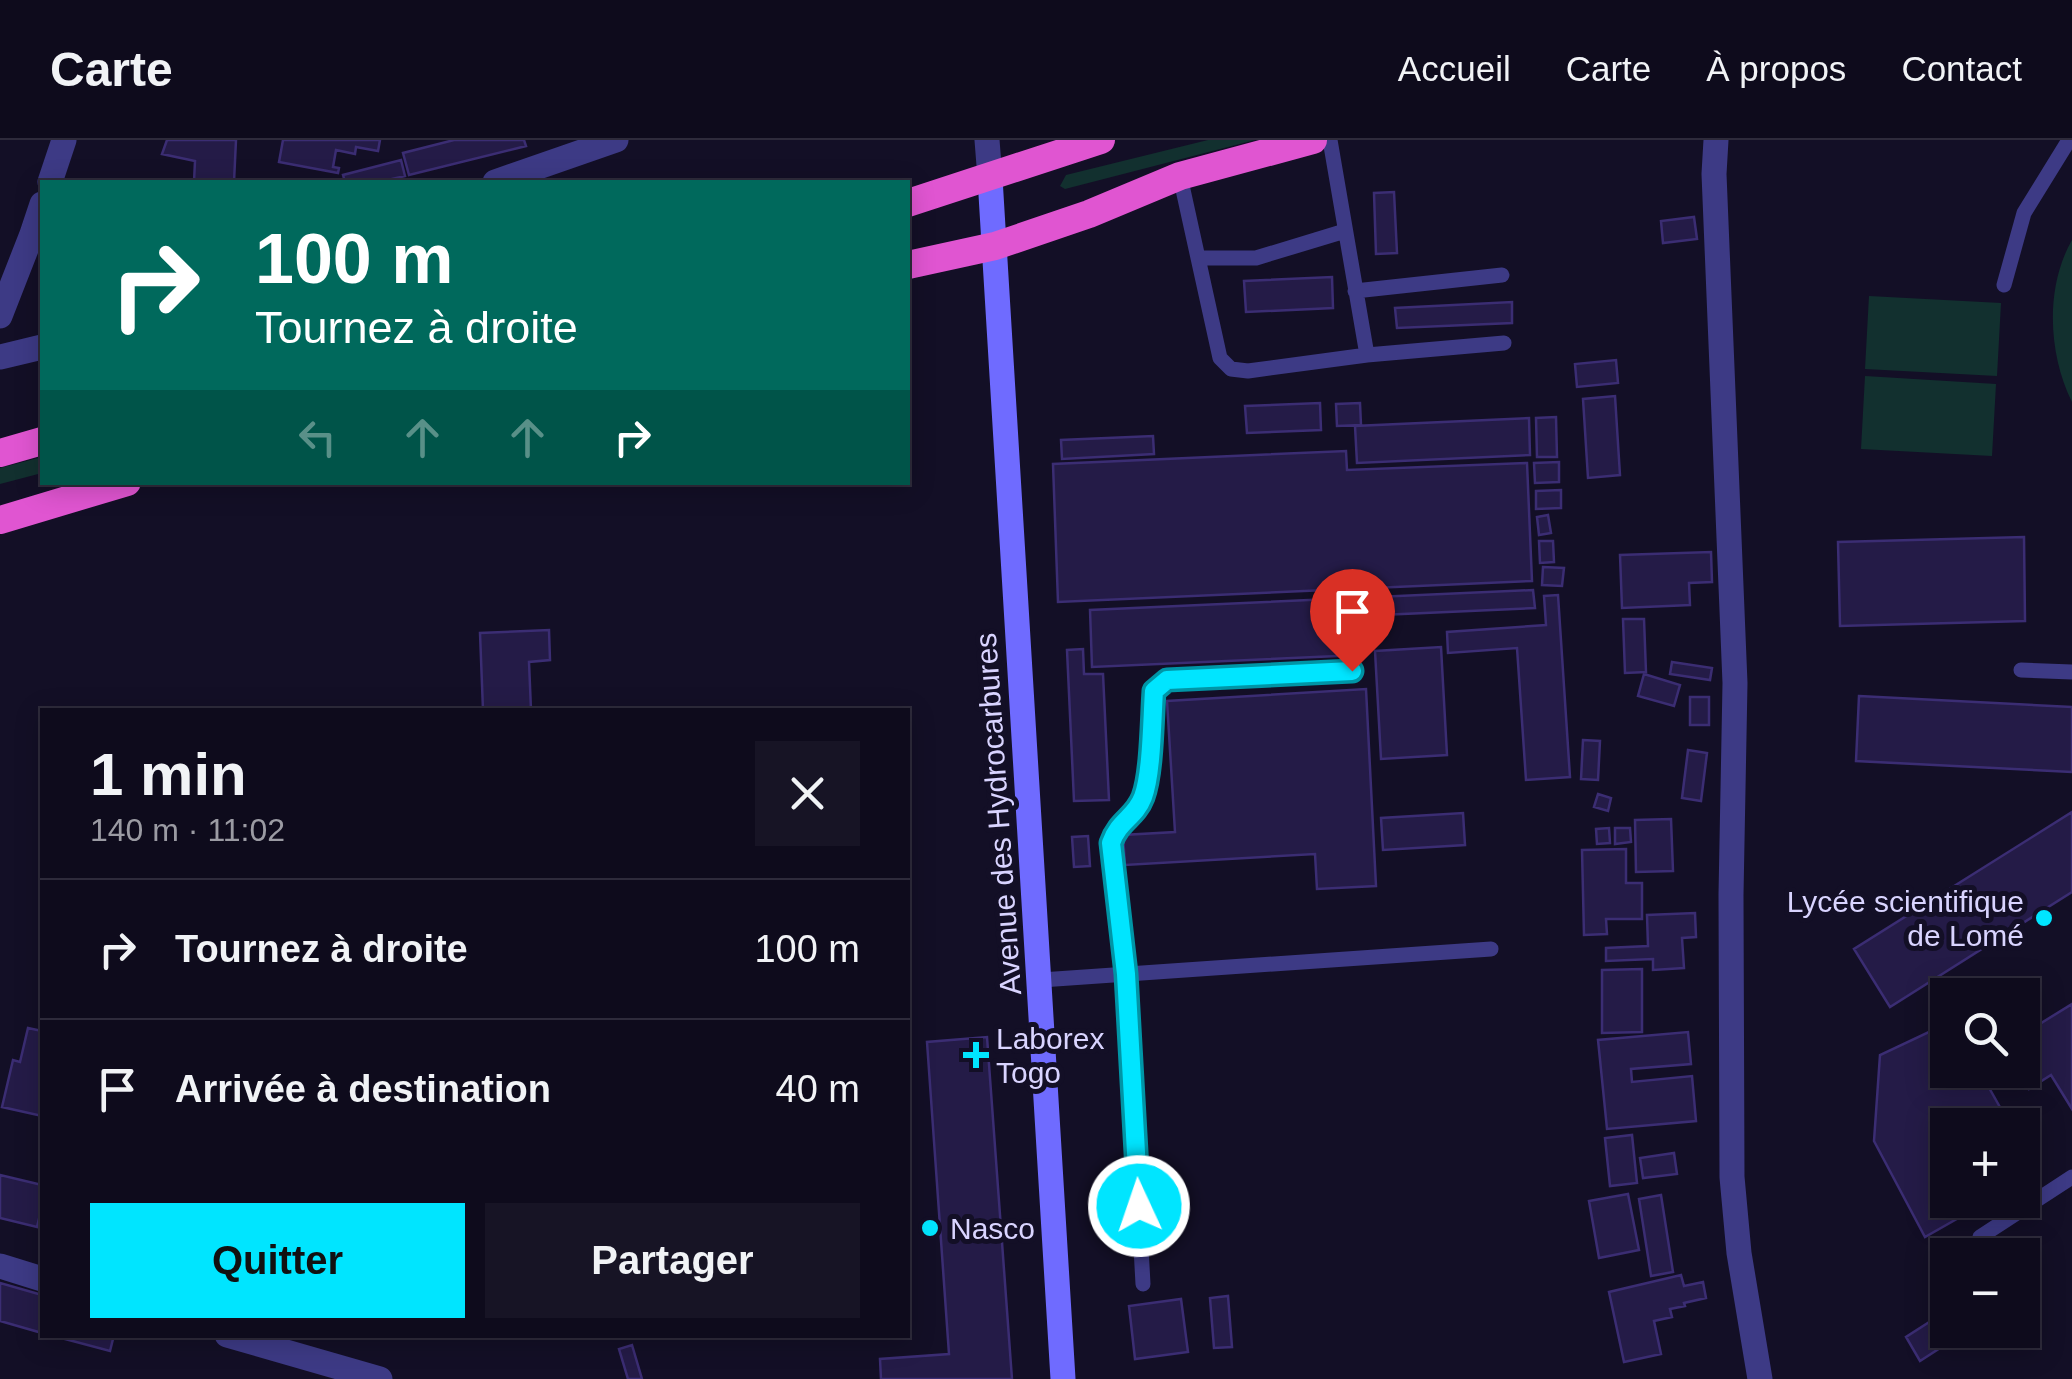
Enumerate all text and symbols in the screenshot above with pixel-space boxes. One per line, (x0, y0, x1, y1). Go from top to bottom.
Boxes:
text: Carte (50, 43, 173, 96)
text: Accueil (1398, 49, 1511, 88)
text: Carte (1566, 49, 1651, 88)
text: À propos (1706, 49, 1846, 88)
text: Contact (1901, 49, 2022, 88)
icon: right (90, 220, 220, 350)
text: 100 m (255, 220, 453, 298)
text: Tournez à droite (255, 302, 578, 353)
icon: left (290, 410, 345, 465)
icon: ahead (395, 410, 450, 465)
icon: ahead (500, 410, 555, 465)
icon: right (605, 410, 660, 465)
pin (1310, 569, 1395, 672)
icon: arrive (1325, 584, 1380, 639)
street label: Avenue des Hydrocarbures (969, 632, 1027, 996)
text: 1 min (90, 741, 247, 808)
button: close (755, 741, 860, 846)
text: 140 m · 11:02 (90, 812, 285, 848)
place label: Lycée scientifique de Lomé (1787, 885, 2024, 952)
marker: Lycée scientifique de Lomé (2033, 907, 2055, 929)
icon: right (90, 922, 145, 977)
text: Tournez à droite (175, 928, 468, 970)
text: 100 m (754, 928, 860, 970)
map controls (1930, 978, 2040, 1348)
button: search (1930, 978, 2040, 1088)
place label: Laborex Togo (996, 1022, 1104, 1089)
marker: Laborex Togo (965, 1044, 987, 1066)
icon: arrive (90, 1062, 145, 1117)
text: Arrivée à destination (175, 1068, 551, 1110)
text: 40 m (776, 1068, 860, 1110)
button: + (1930, 1108, 2040, 1218)
position arrow (1087, 1154, 1191, 1258)
button: Quitter (90, 1203, 465, 1318)
button: Partager (485, 1203, 860, 1318)
place label: Nasco (950, 1212, 1035, 1245)
marker: Nasco (919, 1217, 941, 1239)
button: − (1930, 1238, 2040, 1348)

